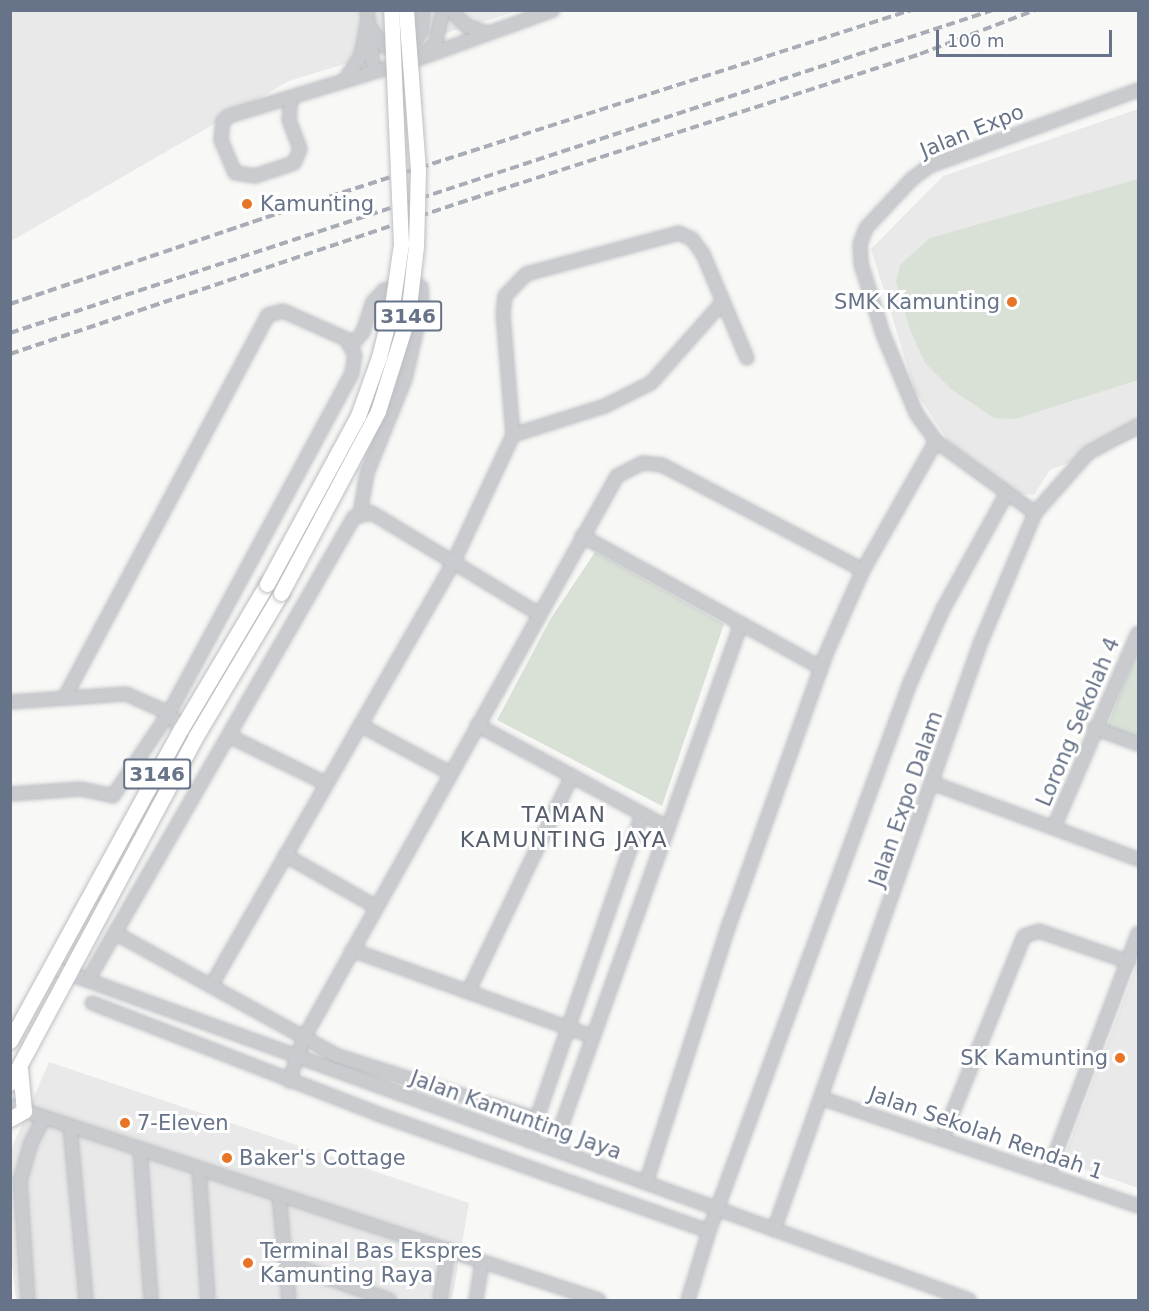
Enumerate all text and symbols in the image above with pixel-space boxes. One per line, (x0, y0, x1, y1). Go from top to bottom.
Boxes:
scale bar (939, 18, 1114, 56)
text: 100 m (947, 30, 1005, 51)
street label: Jalan Expo (916, 99, 1028, 163)
place label: Kamunting (260, 191, 374, 217)
marker: Kamunting (238, 195, 256, 213)
place label: SMK Kamunting (834, 289, 1000, 315)
marker: SMK Kamunting (1005, 295, 1019, 309)
road number: 3146 (374, 299, 442, 333)
street label: Lorong Sekolah 4 (1031, 634, 1125, 810)
street label: Jalan Expo Dalam (864, 708, 948, 890)
road number: 3146 (122, 757, 192, 791)
district label: TAMAN KAMUNTING JAYA (460, 801, 668, 852)
place label: SK Kamunting (960, 1045, 1108, 1071)
marker: SK Kamunting (1113, 1051, 1127, 1065)
street label: Jalan Kamunting Jaya (407, 1065, 625, 1165)
street label: Jalan Sekolah Rendah 1 (865, 1081, 1107, 1185)
place label: 7-Eleven (137, 1110, 229, 1136)
marker: 7-Eleven (118, 1116, 132, 1130)
place label: Baker's Cottage (239, 1145, 406, 1171)
marker: Baker's Cottage (220, 1151, 234, 1165)
place label: Terminal Bas Ekspres Kamunting Raya (260, 1238, 482, 1288)
marker: Terminal Bas Ekspres Kamunting Raya (241, 1256, 255, 1270)

